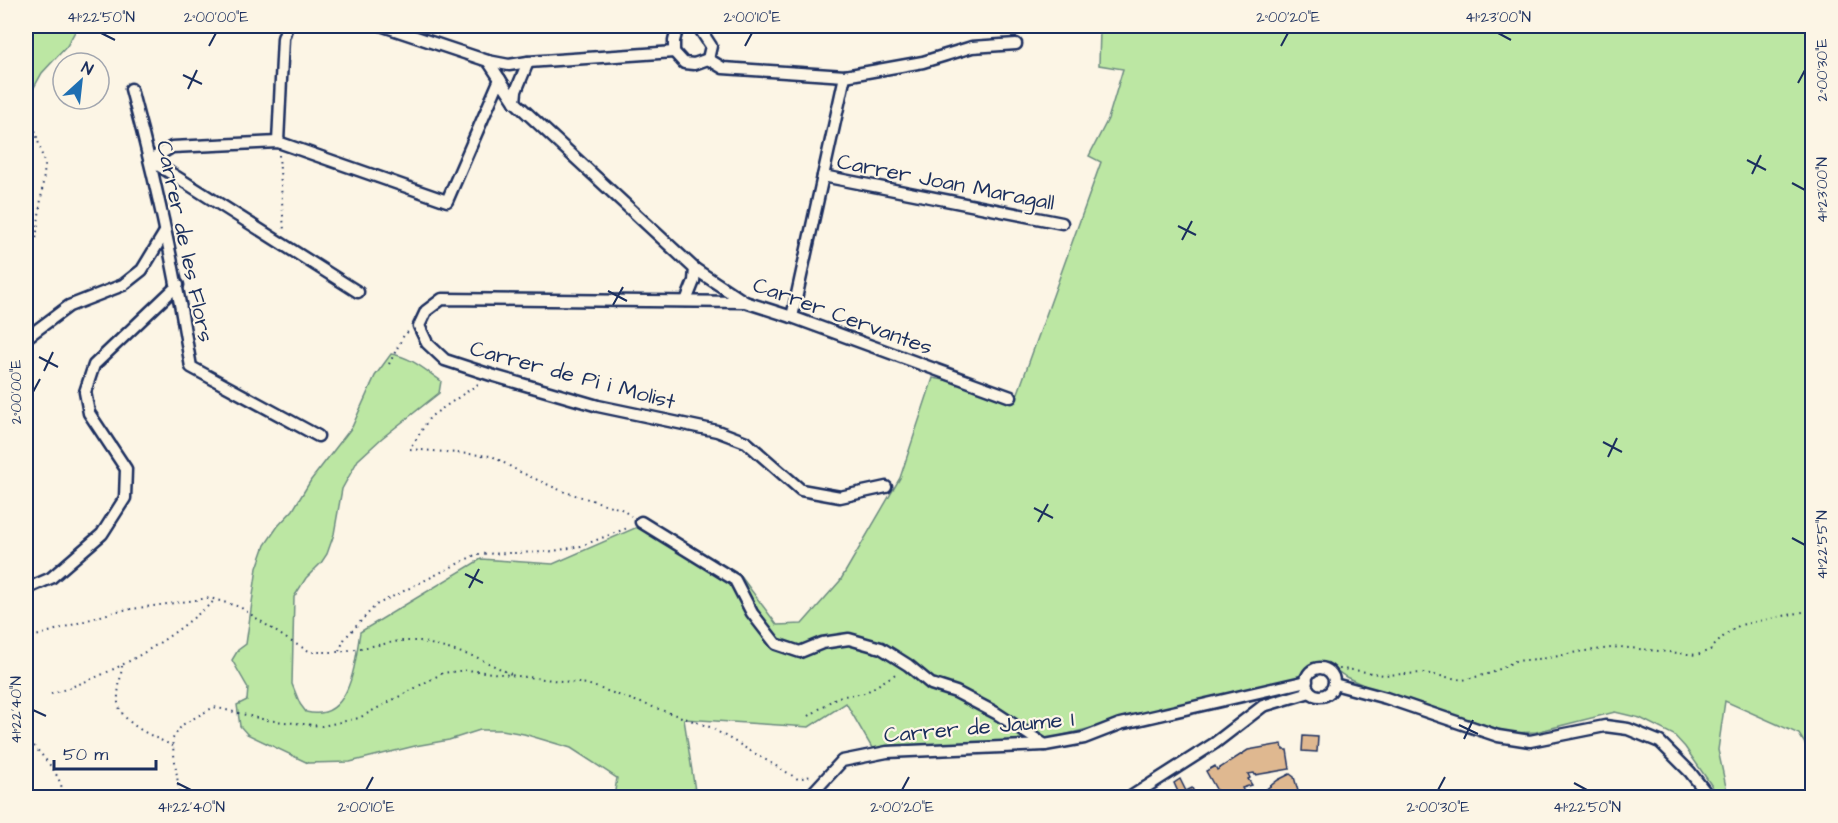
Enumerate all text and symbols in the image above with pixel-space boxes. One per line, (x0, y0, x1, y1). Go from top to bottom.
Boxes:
text: 41°22'50"N (67, 7, 135, 28)
text: 2°00'00"E (184, 7, 248, 28)
text: 2°00'10"E (723, 7, 781, 28)
text: 2°00'20"E (1256, 7, 1320, 28)
text: 41°23'00"N (1465, 7, 1531, 28)
text: 2°00'30"E (1812, 39, 1833, 101)
north arrow (51, 51, 111, 111)
text: N (78, 56, 97, 81)
street label: Carrer de les Flors (148, 138, 221, 345)
street label: Carrer Joan Maragall (834, 146, 1057, 220)
text: 41°23'00"N (1812, 157, 1833, 223)
street label: Carrer Cervantes (748, 270, 937, 363)
street label: Carrer de Pi i Molist (466, 333, 679, 418)
text: 2°00'00"E (6, 360, 27, 424)
text: 41°22'55"N (1812, 510, 1833, 580)
text: 41°22'40"N (6, 676, 27, 744)
street label: Carrer de Jaume I (883, 704, 1076, 751)
scale bar (54, 733, 156, 771)
text: 50 m (63, 742, 108, 767)
text: 41°22'40"N (157, 797, 225, 818)
text: 2°00'10"E (337, 797, 395, 818)
text: 2°00'20"E (870, 797, 934, 818)
text: 2°00'30"E (1407, 797, 1469, 818)
text: 41°22'50"N (1553, 797, 1621, 818)

